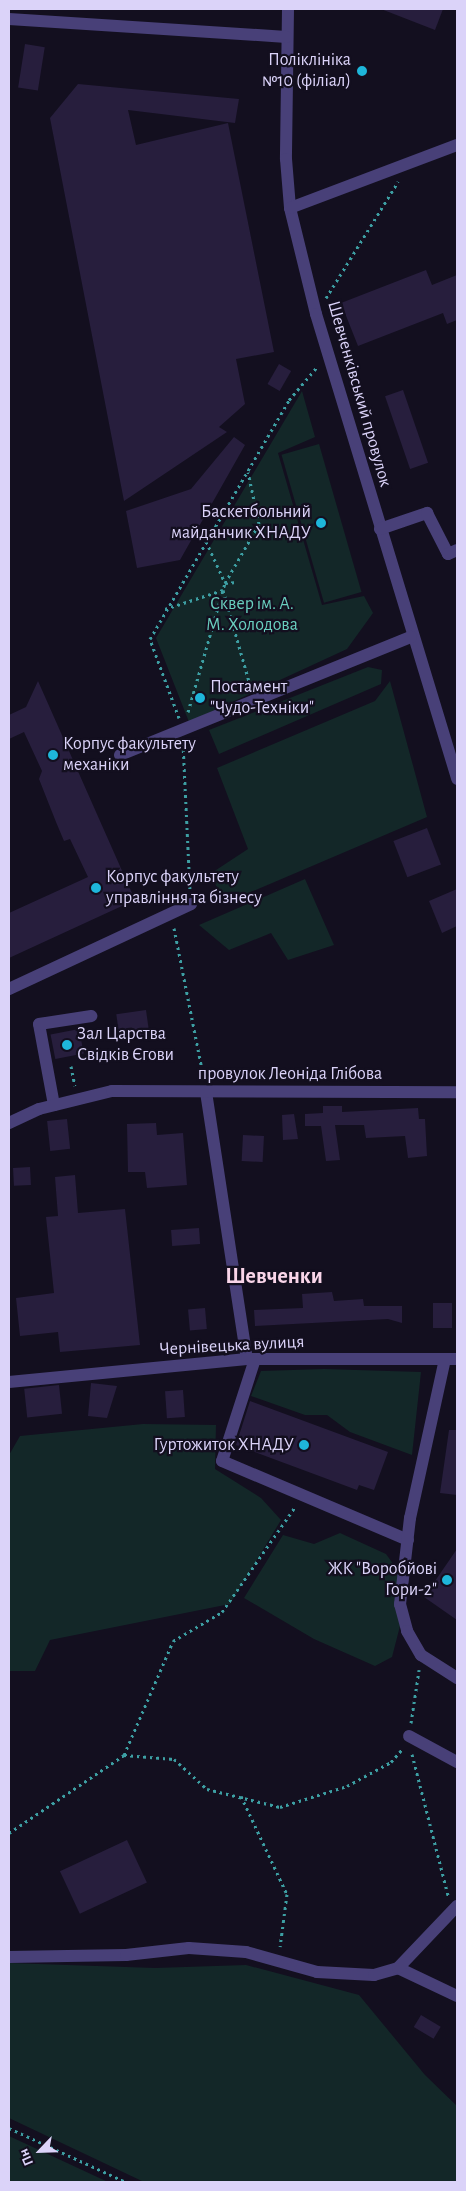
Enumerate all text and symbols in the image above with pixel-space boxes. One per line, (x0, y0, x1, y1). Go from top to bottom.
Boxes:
place label: Поліклініка №10 (філіал) (262, 50, 351, 92)
marker: Поліклініка №10 (філіал) (355, 64, 369, 78)
street label: Шевченківський провулок (322, 299, 396, 489)
place label: Баскетбольний майданчик ХНАДУ (171, 502, 311, 544)
marker: Баскетбольний майданчик ХНАДУ (315, 517, 327, 529)
park label: Сквер ім. А. М. Холодова (206, 594, 298, 636)
place label: Постамент "Чудо-Техніки" (210, 677, 314, 720)
marker: Постамент "Чудо-Техніки" (194, 692, 206, 704)
place label: Корпус факультету механіки (63, 734, 196, 776)
marker: Корпус факультету механіки (47, 749, 59, 761)
place label: Корпус факультету управління та бізнесу (106, 867, 262, 910)
marker: Корпус факультету управління та бізнесу (90, 882, 102, 894)
place label: Зал Царства Свідків Єгови (77, 1024, 174, 1066)
marker: Зал Царства Свідків Єгови (61, 1039, 73, 1051)
street label: провулок Леоніда Глібова (198, 1063, 382, 1085)
district label: Шевченки (225, 1264, 323, 1290)
street label: Чернівецька вулиця (159, 1331, 305, 1361)
place label: Гуртожиток ХНАДУ (153, 1434, 294, 1456)
marker: Гуртожиток ХНАДУ (298, 1439, 310, 1451)
place label: ЖК "Воробйові Гори-2" (328, 1559, 437, 1602)
marker: ЖК "Воробйові Гори-2" (441, 1574, 453, 1586)
north arrow (15, 2126, 65, 2176)
text: Пн (16, 2146, 36, 2168)

